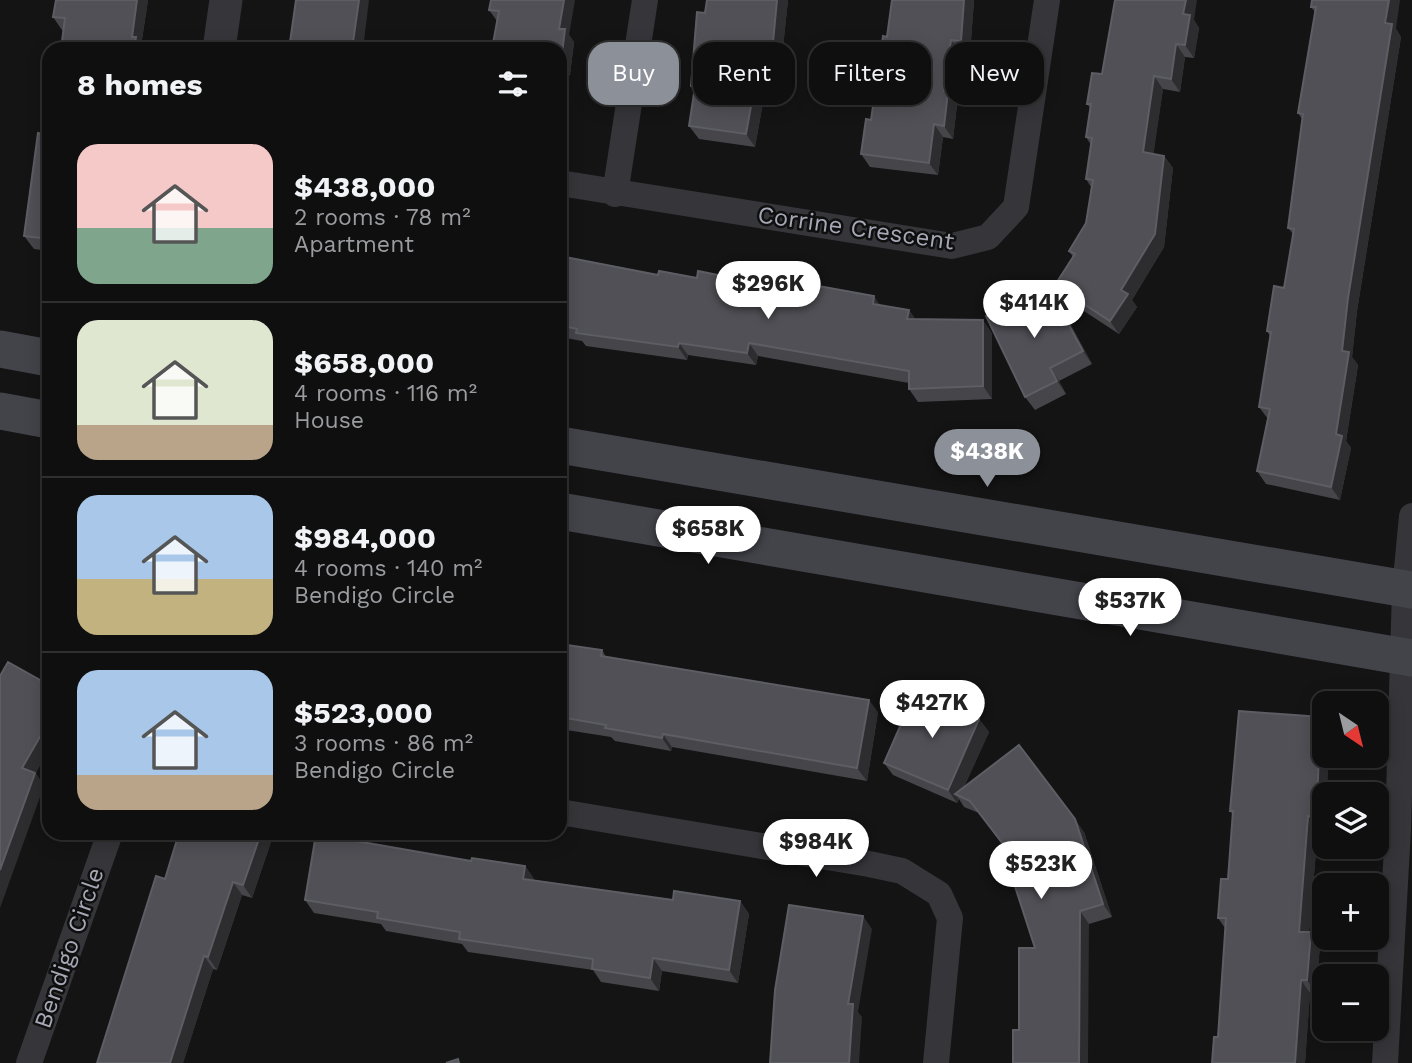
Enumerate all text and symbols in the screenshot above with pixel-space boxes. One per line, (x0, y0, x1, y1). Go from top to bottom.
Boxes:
chip: Buy (588, 42, 679, 105)
chip: Rent (693, 42, 795, 105)
chip: Filters (809, 42, 931, 105)
chip: New (945, 42, 1044, 105)
icon: filters (494, 65, 532, 103)
text: 8 homes (77, 67, 203, 102)
text: $438,000 (294, 169, 436, 204)
icon: home (133, 172, 217, 256)
street label: Corrine Crescent (756, 200, 956, 256)
text: 2 rooms · 78 m² (294, 204, 471, 231)
text: Apartment (294, 231, 414, 258)
pin: $296K (719, 262, 817, 321)
text: $296K (732, 270, 804, 297)
pin: $414K (985, 280, 1083, 340)
text: $414K (999, 289, 1069, 316)
text: $658,000 (294, 345, 434, 380)
icon: home (133, 348, 217, 432)
text: 4 rooms · 116 m² (294, 380, 477, 407)
text: House (294, 407, 364, 434)
pin: $438K (938, 430, 1036, 489)
text: $438K (950, 438, 1024, 465)
pin: $658K (659, 506, 757, 566)
text: $658K (672, 515, 744, 542)
text: $984,000 (294, 520, 436, 555)
icon: home (133, 523, 217, 607)
text: 4 rooms · 140 m² (294, 555, 482, 582)
pin: $537K (1081, 578, 1179, 638)
text: Bendigo Circle (294, 582, 455, 609)
text: $537K (1094, 587, 1166, 614)
pin: $427K (883, 680, 981, 740)
text: $427K (896, 689, 968, 716)
north arrow (1312, 691, 1390, 768)
map controls (1312, 691, 1389, 1041)
text: $523,000 (294, 695, 433, 730)
icon: home (133, 698, 217, 782)
text: 3 rooms · 86 m² (294, 730, 473, 757)
text: Bendigo Circle (294, 757, 455, 784)
button: layers (1312, 782, 1389, 859)
pin: $984K (767, 820, 865, 879)
text: $984K (779, 828, 853, 855)
pin: $523K (992, 842, 1090, 901)
text: $523K (1005, 850, 1077, 877)
street label: Bendigo Circle (28, 864, 110, 1032)
button: + (1312, 873, 1389, 950)
button: − (1312, 964, 1389, 1041)

